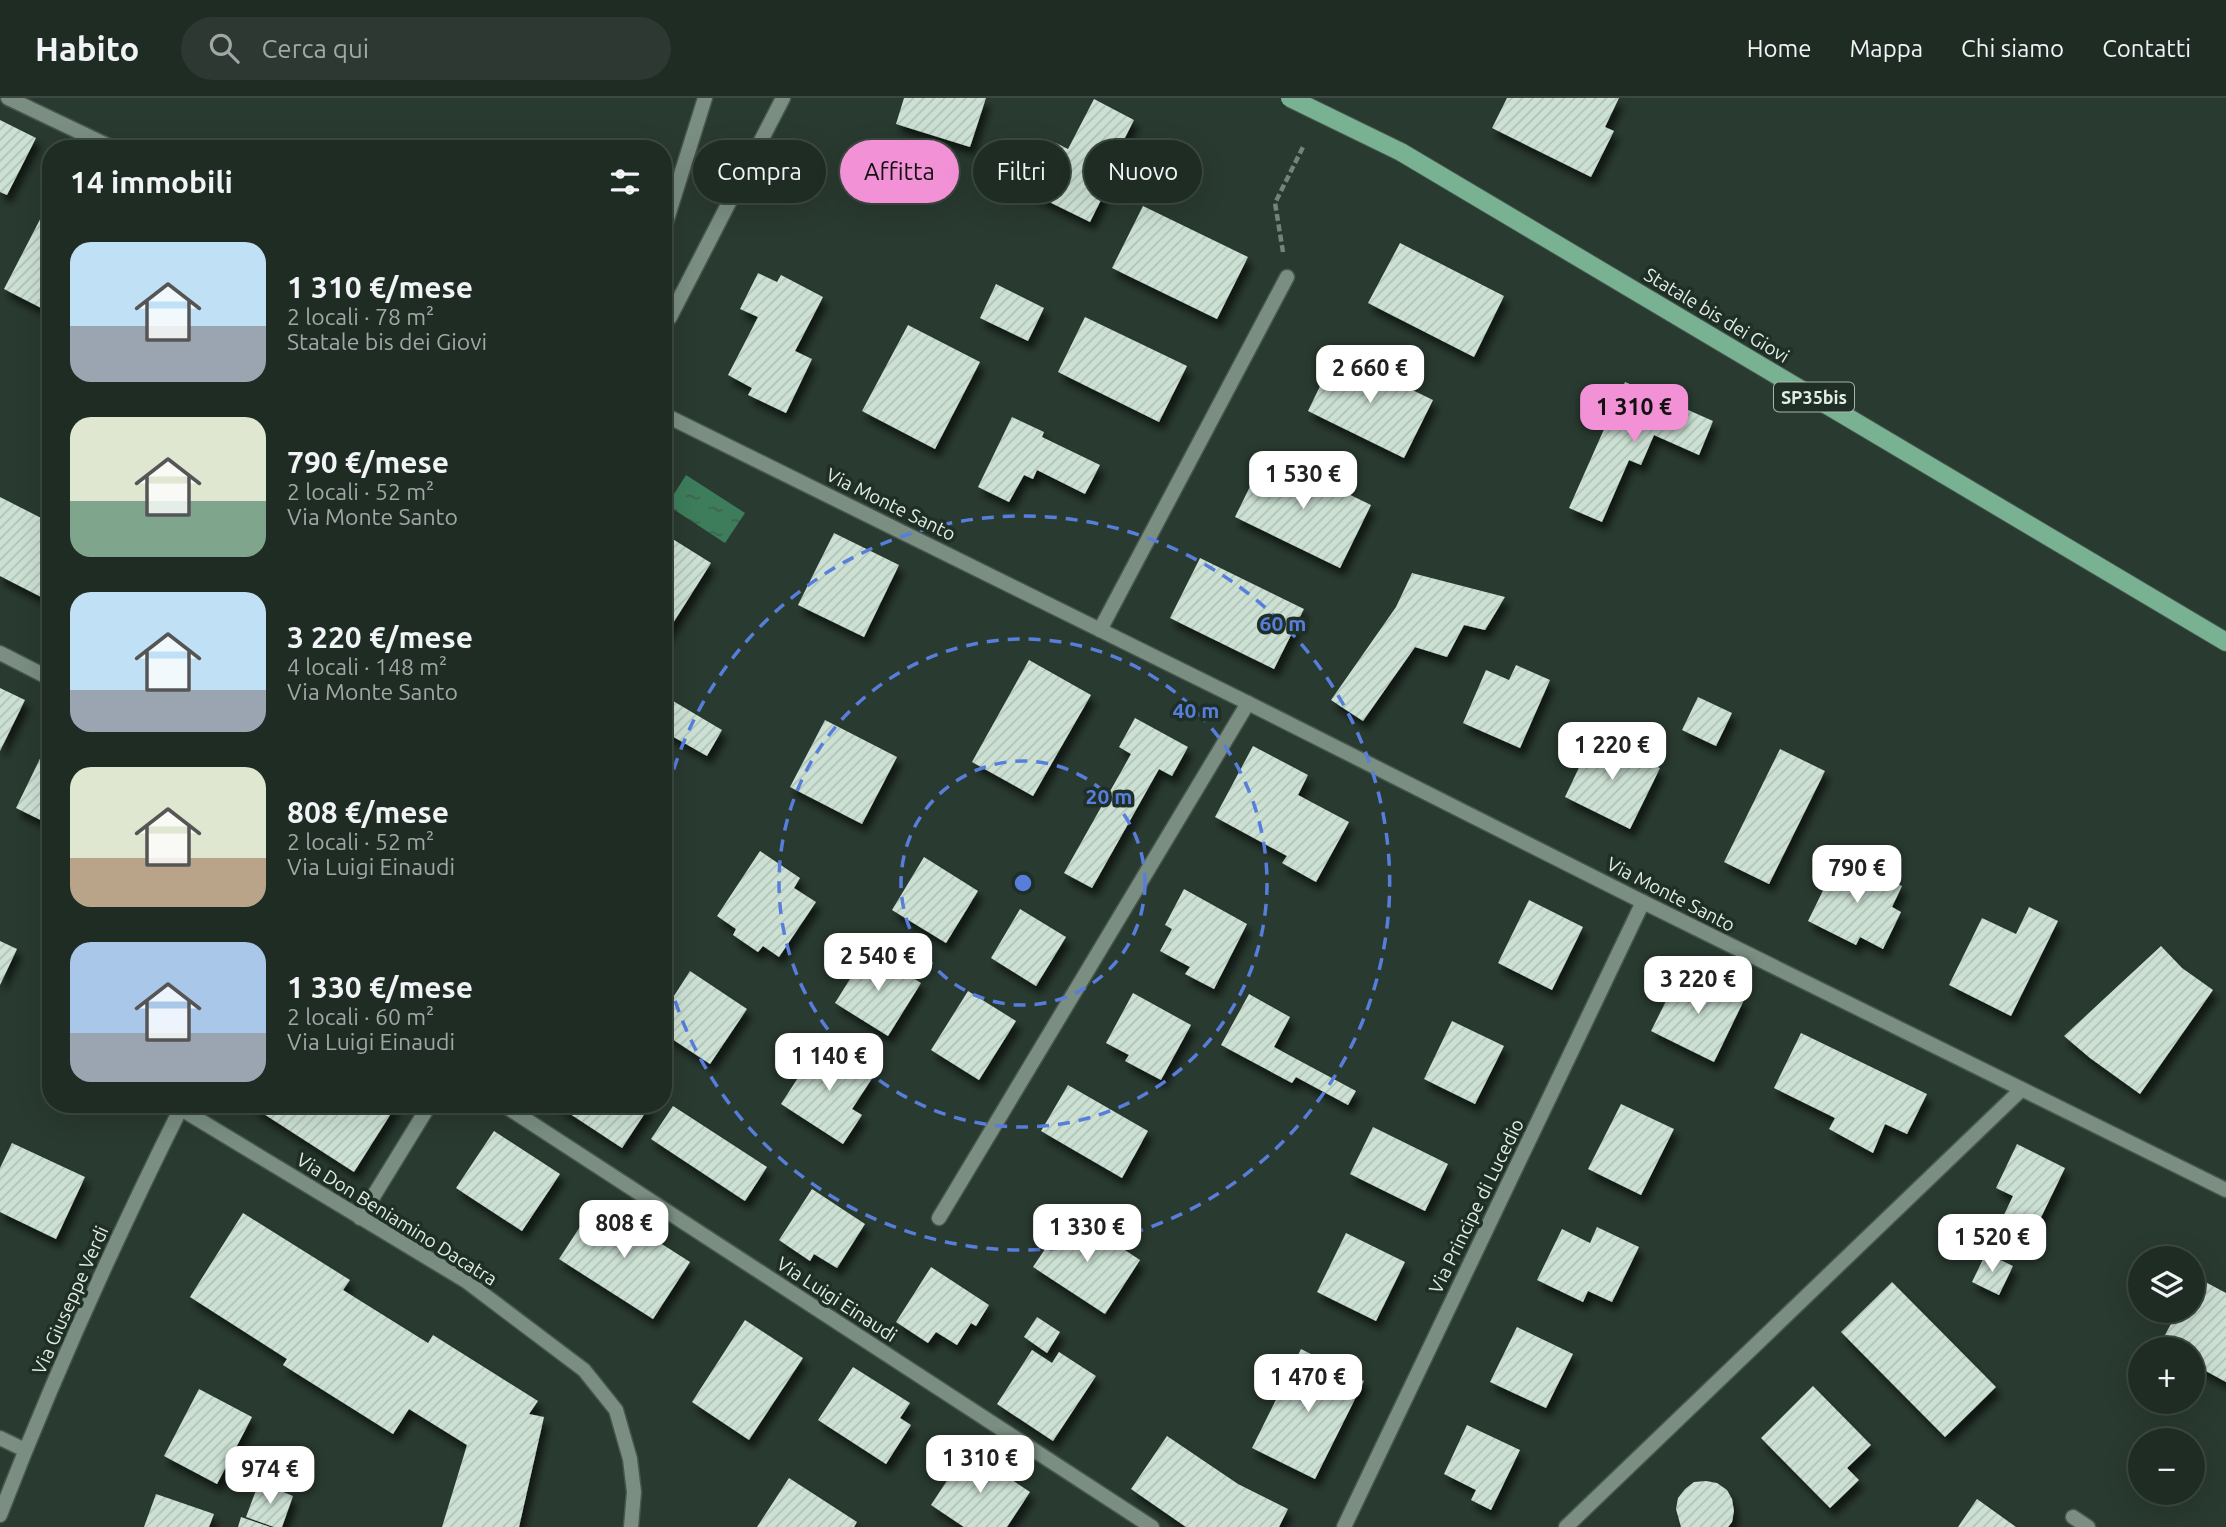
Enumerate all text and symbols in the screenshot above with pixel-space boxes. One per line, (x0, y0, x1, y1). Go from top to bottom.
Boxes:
search box (181, 17, 671, 80)
icon: search (205, 29, 243, 67)
text: Habito (35, 30, 139, 67)
text: Cerca qui (261, 34, 369, 63)
text: Home (1747, 35, 1811, 62)
text: Mappa (1849, 35, 1923, 62)
text: Chi siamo (1961, 35, 2064, 62)
text: Contatti (2102, 35, 2191, 62)
chip: Compra (693, 140, 826, 203)
chip: Affitta (840, 140, 959, 203)
chip: Filtri (973, 140, 1070, 203)
chip: Nuovo (1084, 140, 1202, 203)
icon: filters (606, 163, 644, 201)
text: 14 immobili (70, 165, 233, 199)
street label: Statale bis dei Giovi (1641, 263, 1793, 367)
icon: home (126, 270, 210, 354)
text: 1 310 €/mese (287, 270, 473, 304)
text: 2 locali · 78 m² (287, 304, 434, 329)
text: Statale bis dei Giovi (287, 329, 487, 354)
pin: 2 660 € (1305, 345, 1435, 405)
text: 2 660 € (1332, 355, 1408, 380)
road number: SP35bis (1774, 382, 1854, 412)
pin: 1 310 € (1569, 384, 1699, 444)
text: 1 310 € (1596, 394, 1672, 419)
icon: home (126, 445, 210, 529)
text: 790 €/mese (287, 445, 449, 479)
pin: 1 530 € (1238, 452, 1368, 511)
text: 1 530 € (1265, 461, 1341, 486)
street label: Via Monte Santo (823, 463, 959, 545)
text: 2 locali · 52 m² (287, 479, 434, 504)
text: Via Monte Santo (287, 504, 458, 529)
text: 60 m (1260, 611, 1306, 635)
icon: home (126, 620, 210, 704)
text: 3 220 €/mese (287, 620, 473, 654)
text: 4 locali · 148 m² (287, 654, 447, 679)
text: Via Monte Santo (287, 679, 458, 704)
text: 40 m (1173, 698, 1219, 722)
pin: 1 220 € (1547, 722, 1677, 782)
text: 1 220 € (1574, 732, 1650, 757)
text: 20 m (1086, 784, 1132, 808)
icon: home (126, 795, 210, 879)
text: 808 €/mese (287, 795, 449, 829)
text: 2 locali · 52 m² (287, 829, 434, 854)
pin: 790 € (1808, 846, 1906, 905)
street label: Via Monte Santo (1603, 852, 1739, 936)
text: Via Luigi Einaudi (287, 854, 455, 879)
text: 790 € (1828, 855, 1886, 880)
centre of rings (1011, 871, 1035, 895)
pin: 2 540 € (813, 934, 943, 993)
text: 2 540 € (840, 943, 916, 968)
pin: 3 220 € (1633, 956, 1763, 1016)
text: 3 220 € (1660, 966, 1736, 991)
icon: home (126, 970, 210, 1054)
text: 1 330 €/mese (287, 970, 473, 1004)
text: 2 locali · 60 m² (287, 1004, 434, 1029)
text: Via Luigi Einaudi (287, 1029, 455, 1054)
pin: 1 140 € (764, 1034, 894, 1093)
text: 1 140 € (791, 1043, 867, 1068)
street label: Via Principe di Lucedio (1424, 1115, 1528, 1297)
street label: Via Don Beniamino Dacatra (293, 1148, 501, 1290)
pin: 808 € (575, 1200, 673, 1260)
pin: 1 330 € (1022, 1204, 1152, 1264)
text: 808 € (595, 1210, 653, 1235)
text: 1 330 € (1049, 1214, 1125, 1239)
pin: 1 520 € (1927, 1214, 2057, 1274)
street label: Via Giuseppe Verdi (27, 1222, 113, 1378)
text: 1 520 € (1954, 1224, 2030, 1249)
map controls (2128, 1246, 2205, 1505)
button: layers (2128, 1246, 2205, 1323)
street label: Via Luigi Einaudi (773, 1252, 901, 1346)
button: + (2128, 1337, 2205, 1414)
pin: 1 470 € (1243, 1354, 1373, 1414)
text: 1 470 € (1270, 1364, 1346, 1389)
button: − (2128, 1428, 2205, 1505)
pin: 1 310 € (915, 1436, 1045, 1495)
text: 1 310 € (942, 1445, 1018, 1470)
pin: 974 € (221, 1446, 319, 1506)
text: 974 € (241, 1456, 299, 1481)

